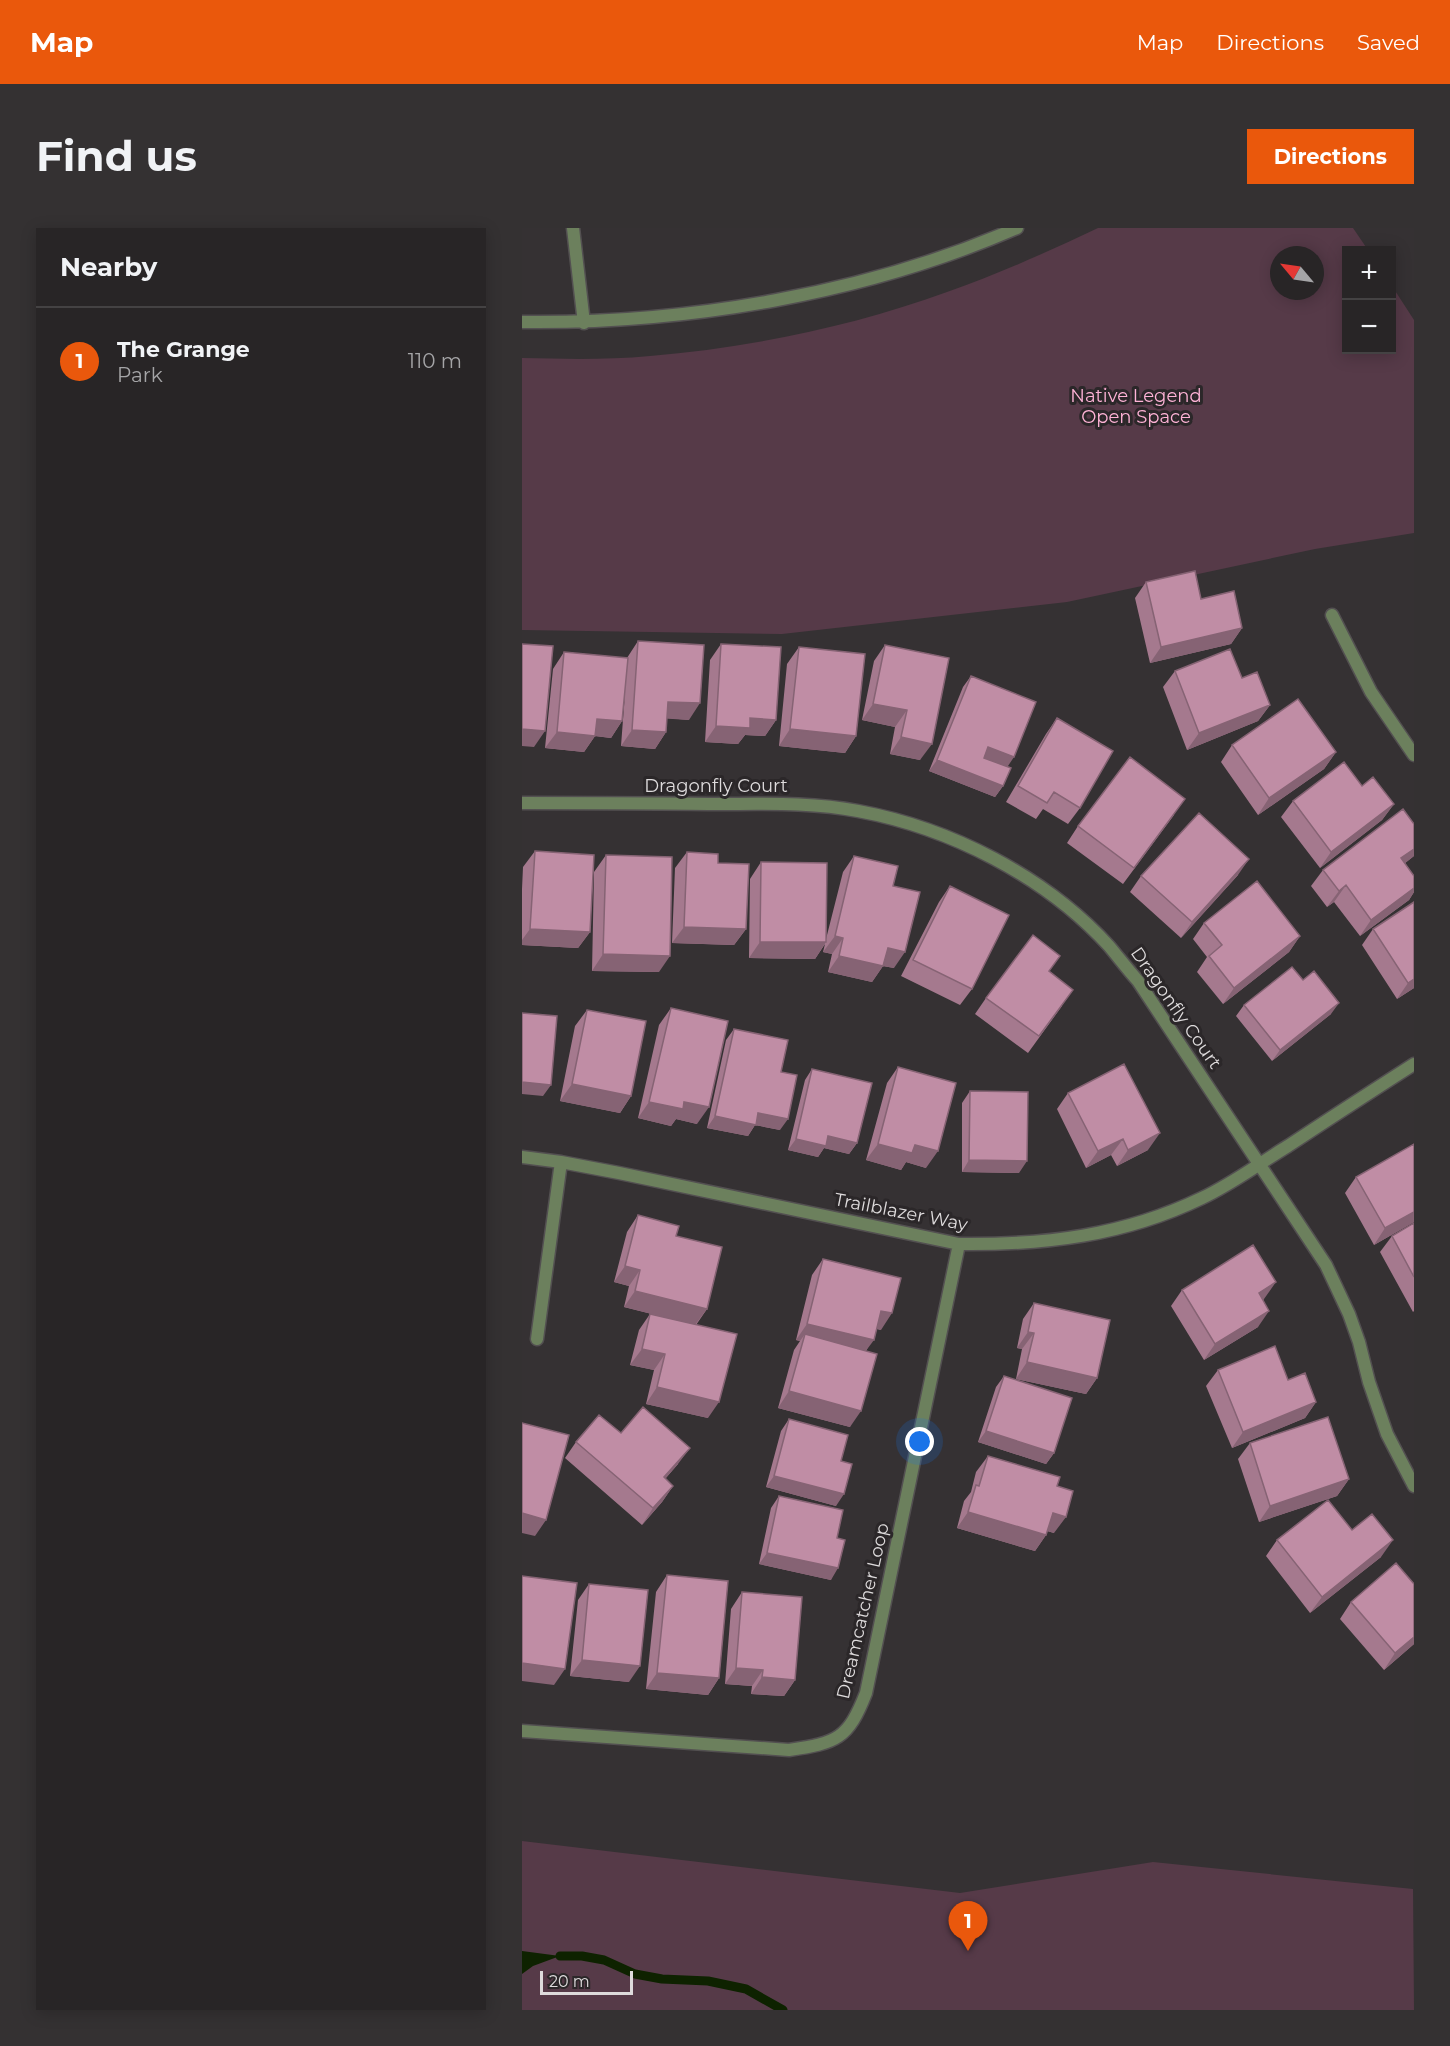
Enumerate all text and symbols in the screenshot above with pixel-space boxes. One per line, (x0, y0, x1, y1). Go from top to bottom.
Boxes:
text: Map (30, 25, 93, 59)
text: Map (1137, 30, 1183, 55)
text: Directions (1216, 30, 1324, 55)
text: Saved (1357, 30, 1420, 55)
button: Directions (1247, 129, 1414, 184)
text: Find us (36, 130, 197, 182)
north arrow (1270, 246, 1324, 300)
map controls (1342, 246, 1396, 354)
button: + (1342, 246, 1396, 300)
text: Nearby (60, 251, 157, 283)
button: − (1342, 300, 1396, 354)
text: The Grange (117, 336, 250, 363)
text: 1 (76, 349, 83, 373)
text: 110 m (408, 349, 462, 373)
text: Park (117, 363, 163, 387)
park label: Native Legend Open Space (1070, 385, 1202, 428)
street label: Dragonfly Court (644, 775, 788, 797)
street label: Dragonfly Court (1126, 943, 1226, 1073)
street label: Trailblazer Way (832, 1188, 970, 1236)
your location (905, 1427, 934, 1456)
street label: Dreamcatcher Loop (832, 1521, 894, 1701)
pin: 1 (948, 1902, 988, 1951)
scale bar (540, 1968, 633, 1996)
text: 20 m (549, 1972, 590, 1991)

